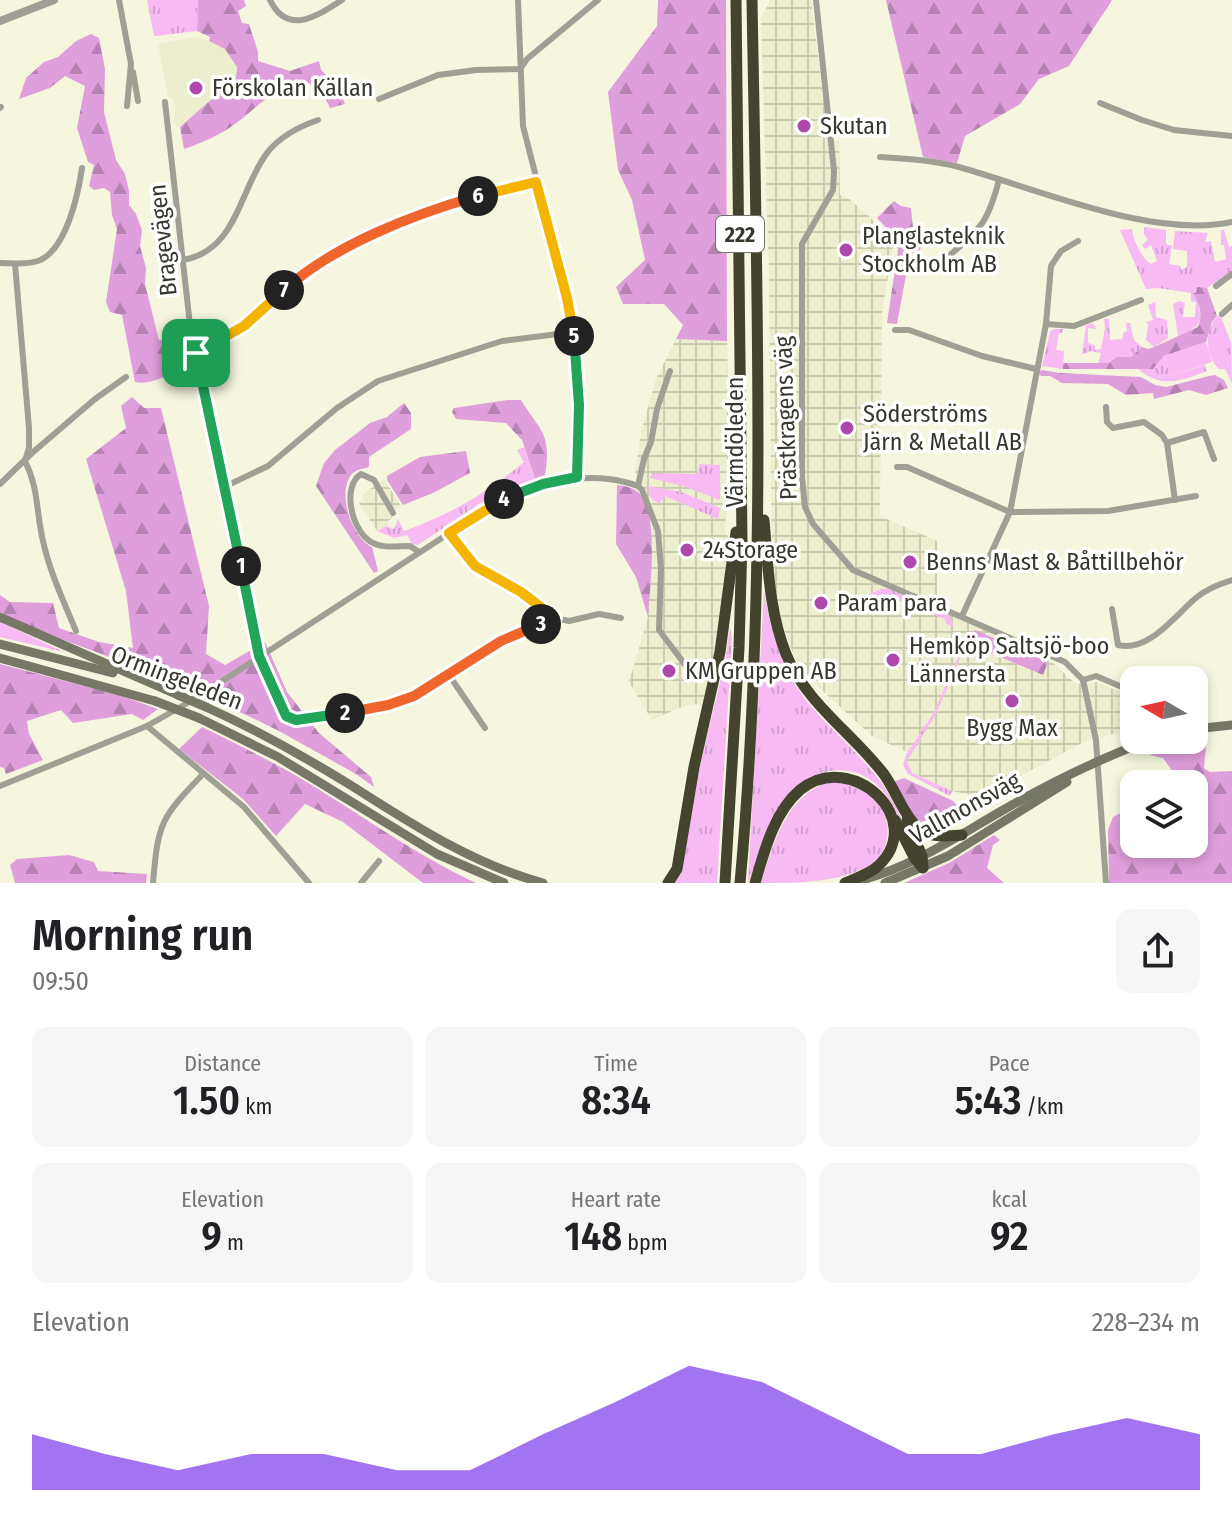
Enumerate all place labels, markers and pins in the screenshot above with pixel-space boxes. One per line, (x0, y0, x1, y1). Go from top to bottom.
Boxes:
place label: Förskolan Källan (212, 74, 373, 102)
marker: Förskolan Källan (187, 79, 205, 97)
place label: Skutan (820, 112, 888, 140)
marker: Skutan (795, 117, 813, 135)
pin: 6 (458, 176, 498, 216)
place label: Planglasteknik Stockholm AB (862, 222, 1005, 278)
marker: Planglasteknik Stockholm AB (837, 241, 855, 259)
pin: 7 (264, 270, 304, 310)
pin: 5 (554, 316, 594, 356)
pin (162, 319, 230, 387)
place label: Söderströms Järn & Metall AB (863, 400, 1022, 456)
marker: Söderströms Järn & Metall AB (838, 419, 856, 437)
pin: 4 (484, 479, 524, 519)
place label: 24Storage (703, 536, 798, 564)
marker: 24Storage (678, 541, 696, 559)
pin: 1 (221, 546, 261, 586)
place label: Benns Mast & Båttillbehör (926, 548, 1184, 576)
marker: Benns Mast & Båttillbehör (901, 553, 919, 571)
place label: Param para (837, 589, 947, 617)
marker: Param para (812, 594, 830, 612)
pin: 3 (521, 604, 561, 644)
place label: Hemköp Saltsjö-boo Lännersta (909, 632, 1109, 688)
marker: Hemköp Saltsjö-boo Lännersta (884, 651, 902, 669)
place label: KM Gruppen AB (685, 657, 837, 685)
marker: KM Gruppen AB (660, 662, 678, 680)
marker: Bygg Max (1003, 692, 1021, 710)
pin: 2 (325, 693, 365, 733)
place label: Bygg Max (966, 714, 1058, 742)

